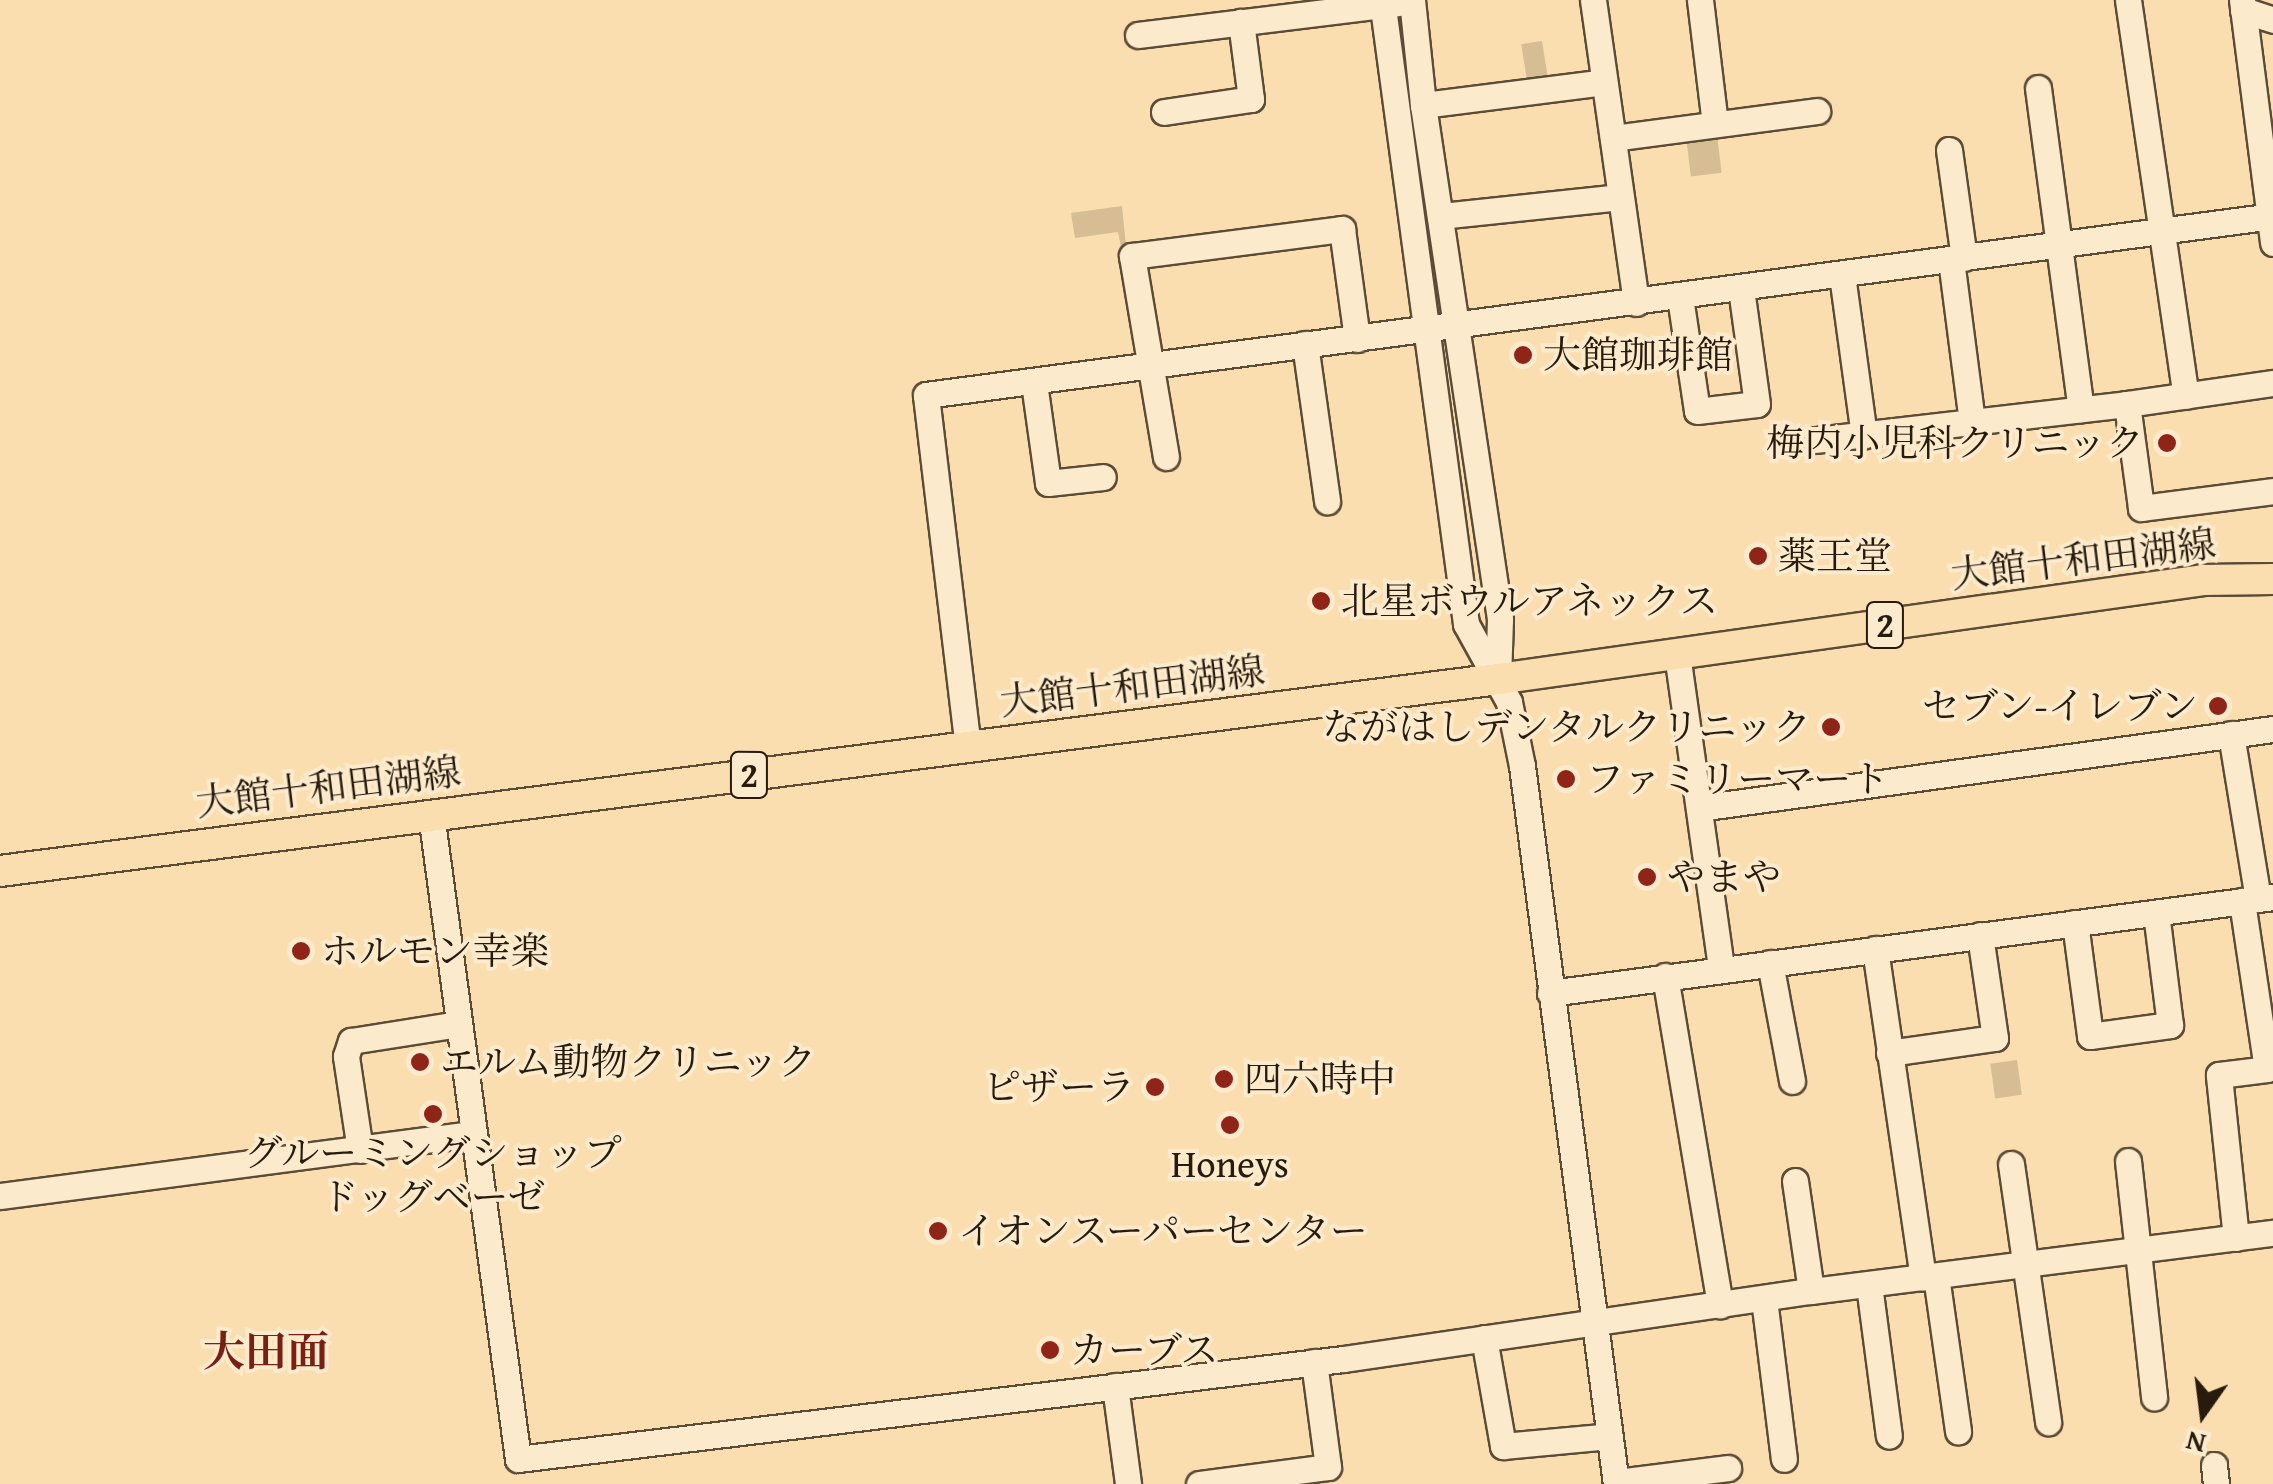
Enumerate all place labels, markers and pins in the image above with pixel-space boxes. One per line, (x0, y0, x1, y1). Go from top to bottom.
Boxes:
place label: 大館珈琲館 (1543, 332, 1733, 378)
marker: 大館珈琲館 (1512, 344, 1534, 366)
place label: 梅内小児科クリニック (1764, 420, 2144, 466)
marker: 梅内小児科クリニック (2154, 430, 2180, 456)
place label: 薬王堂 (1778, 533, 1892, 579)
marker: 薬王堂 (1747, 545, 1769, 567)
place label: 北星ボウルアネックス (1341, 578, 1721, 624)
marker: 北星ボウルアネックス (1310, 590, 1332, 612)
place label: セブン-イレブン (1919, 683, 2198, 729)
marker: セブン-イレブン (2207, 695, 2229, 717)
place label: ながはしデンタルクリニック (1317, 704, 1811, 750)
marker: ながはしデンタルクリニック (1820, 716, 1842, 738)
place label: ファミリーマート (1586, 756, 1890, 802)
marker: ファミリーマート (1555, 768, 1577, 790)
place label: やまや (1667, 854, 1781, 900)
marker: やまや (1636, 866, 1658, 888)
place label: ホルモン幸楽 (321, 928, 549, 974)
marker: ホルモン幸楽 (290, 940, 312, 962)
place label: エルム動物クリニック (440, 1039, 820, 1085)
marker: エルム動物クリニック (409, 1051, 431, 1073)
place label: 四六時中 (1244, 1056, 1396, 1102)
place label: ピザーラ (983, 1064, 1135, 1110)
marker: 四六時中 (1213, 1068, 1235, 1090)
marker: ピザーラ (1144, 1076, 1166, 1098)
marker: グルーミングショップ ドッグベーゼ (422, 1103, 444, 1125)
marker: Honeys (1219, 1114, 1241, 1136)
place label: グルーミングショップ ドッグベーゼ (243, 1130, 623, 1220)
place label: Honeys (1171, 1141, 1289, 1187)
place label: イオンスーパーセンター (958, 1208, 1374, 1254)
marker: イオンスーパーセンター (927, 1220, 949, 1242)
place label: カーブス (1070, 1327, 1222, 1373)
marker: カーブス (1039, 1339, 1061, 1361)

